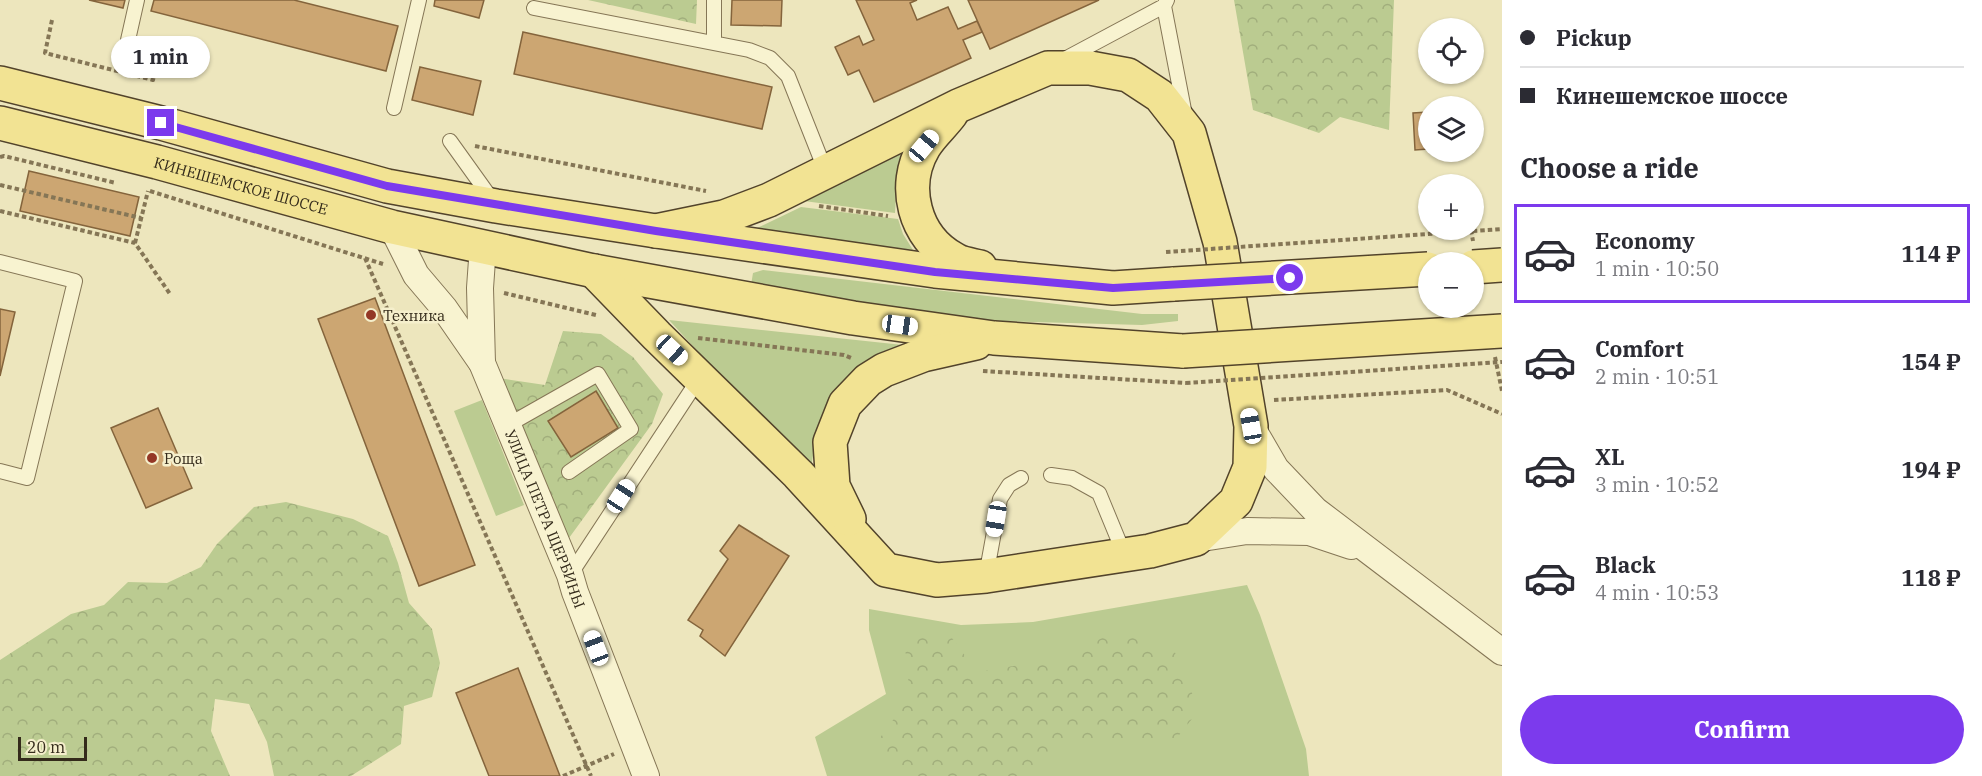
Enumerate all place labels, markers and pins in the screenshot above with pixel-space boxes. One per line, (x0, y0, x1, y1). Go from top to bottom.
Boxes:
place label: Техника (383, 306, 445, 325)
marker: Техника (364, 308, 378, 322)
place label: Роща (164, 449, 203, 468)
marker: Роща (145, 451, 159, 465)

